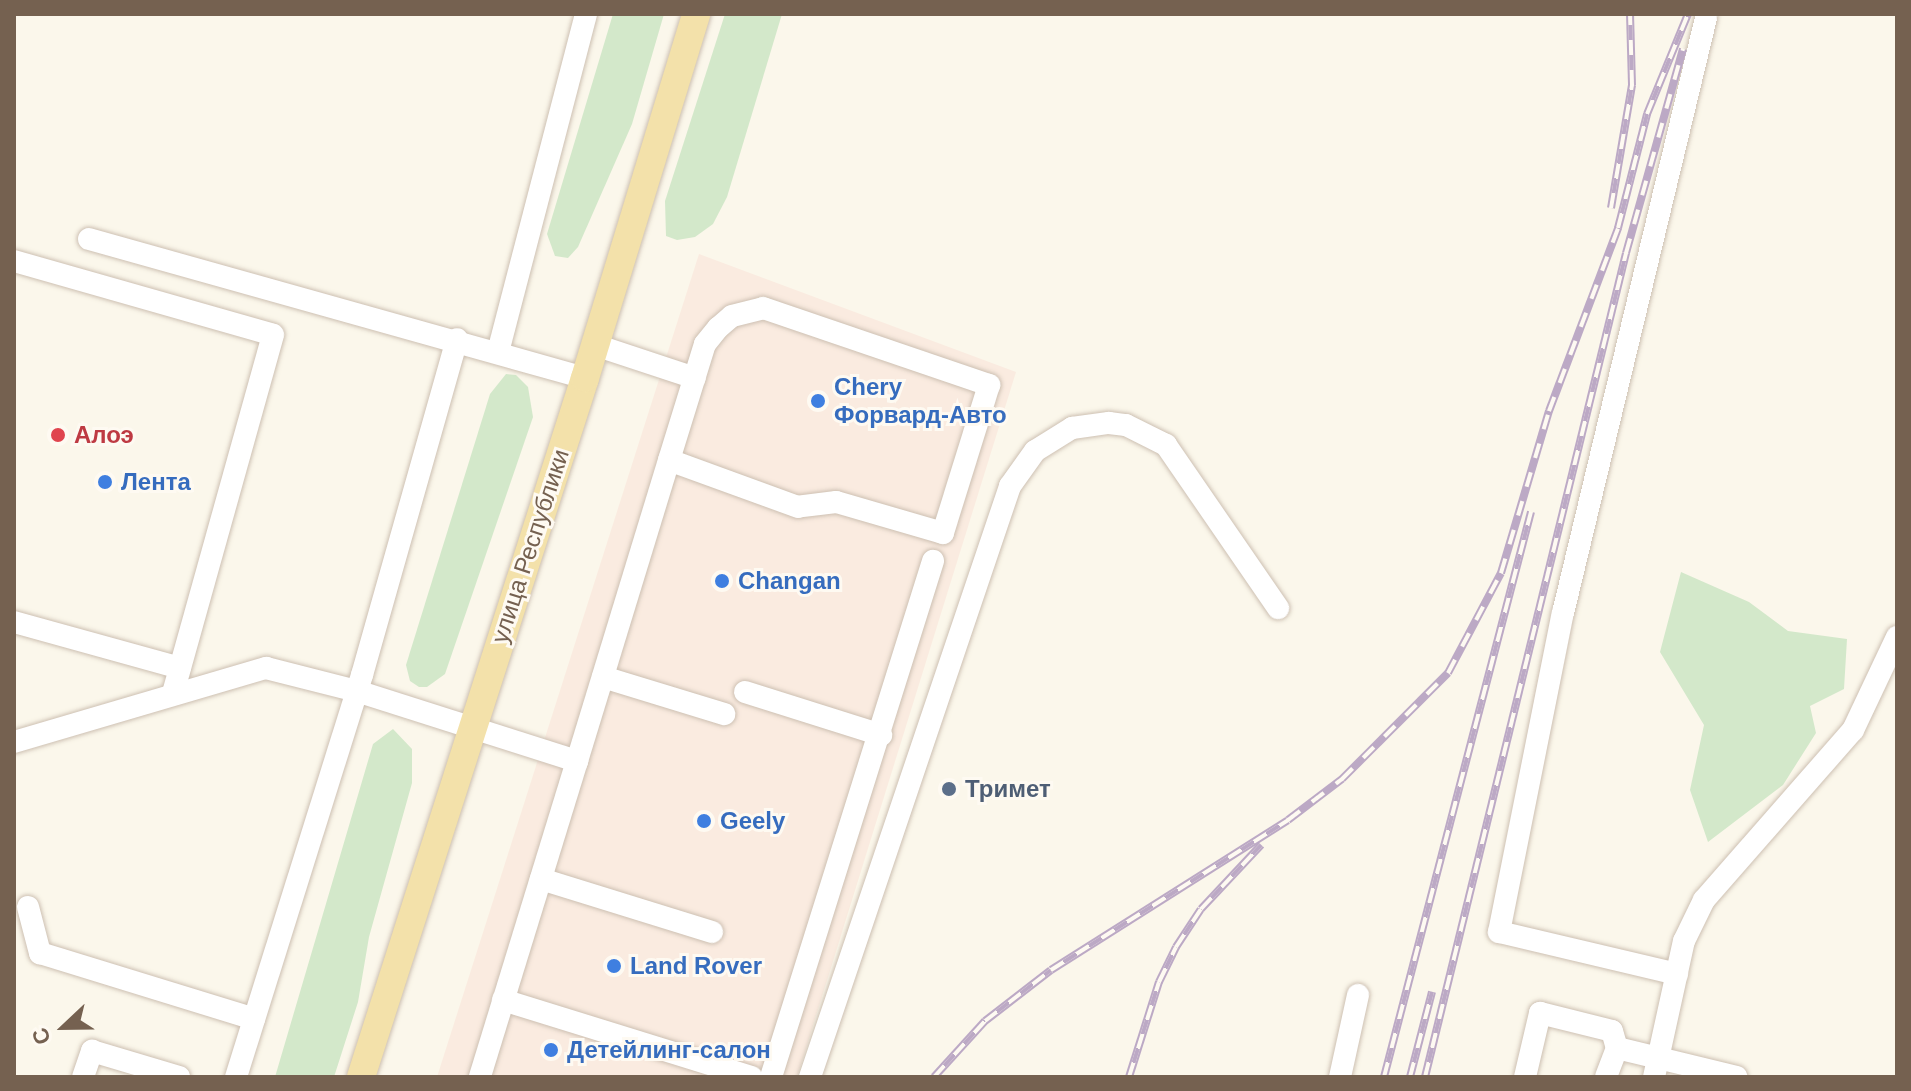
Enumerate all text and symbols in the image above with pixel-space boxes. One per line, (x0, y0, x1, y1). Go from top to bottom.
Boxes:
place label: Chery Форвард-Авто (834, 373, 1007, 429)
marker: Chery Форвард-Авто (809, 392, 827, 410)
place label: Алоэ (74, 421, 134, 449)
marker: Алоэ (49, 426, 67, 444)
street label: улица Республики (485, 445, 575, 647)
place label: Лента (121, 468, 191, 496)
marker: Лента (96, 473, 114, 491)
place label: Changan (738, 567, 841, 595)
marker: Changan (713, 572, 731, 590)
place label: Тримет (965, 775, 1051, 803)
marker: Тримет (940, 780, 958, 798)
place label: Geely (720, 807, 785, 835)
marker: Geely (695, 812, 713, 830)
place label: Land Rover (630, 952, 762, 980)
marker: Land Rover (605, 957, 623, 975)
north arrow (24, 987, 104, 1067)
text: С (27, 1024, 56, 1048)
place label: Детейлинг-салон (567, 1036, 771, 1064)
marker: Детейлинг-салон (542, 1041, 560, 1059)

